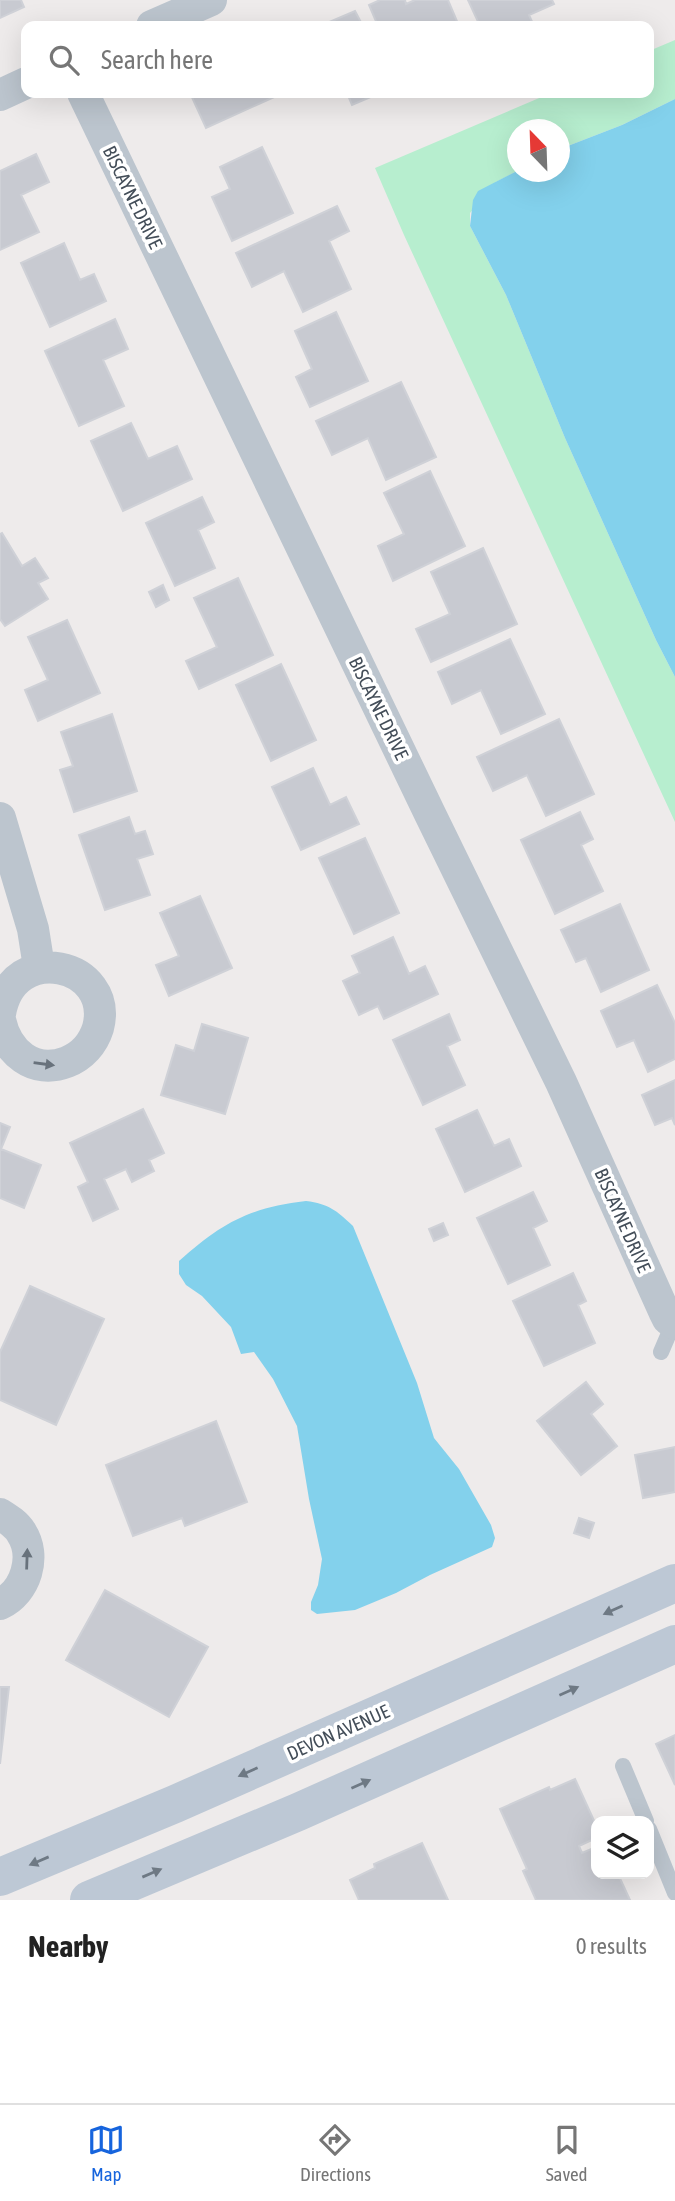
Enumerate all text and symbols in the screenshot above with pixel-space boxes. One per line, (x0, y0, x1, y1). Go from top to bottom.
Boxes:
search box (21, 21, 654, 98)
icon: search (45, 41, 83, 79)
text: Search here (101, 45, 213, 75)
north arrow (507, 119, 570, 182)
street label: BISCAYNE DRIVE (99, 142, 167, 252)
street label: BISCAYNE DRIVE (345, 653, 413, 763)
one-way arrow (33, 1058, 55, 1069)
street label: BISCAYNE DRIVE (590, 1165, 656, 1275)
one-way arrow (21, 1548, 33, 1570)
one-way arrow (602, 1605, 623, 1616)
one-way arrow (559, 1685, 579, 1697)
street label: DEVON AVENUE (283, 1700, 393, 1764)
one-way arrow (238, 1766, 258, 1778)
one-way arrow (351, 1778, 371, 1790)
map controls (591, 1816, 654, 1879)
button: layers (591, 1816, 654, 1879)
one-way arrow (28, 1856, 49, 1867)
one-way arrow (142, 1868, 163, 1879)
text: Nearby (28, 1929, 108, 1963)
text: 0 results (576, 1933, 647, 1959)
tab: Map (87, 2121, 125, 2185)
tab: Directions (300, 2121, 371, 2185)
tab: Saved (546, 2121, 588, 2185)

